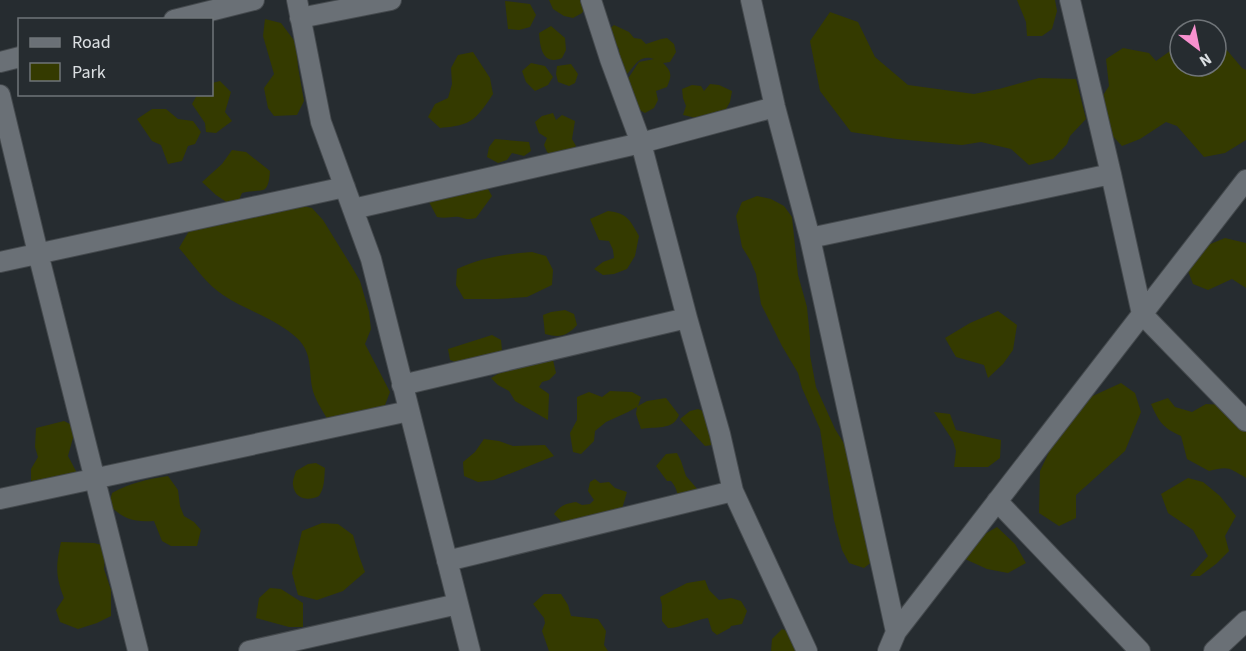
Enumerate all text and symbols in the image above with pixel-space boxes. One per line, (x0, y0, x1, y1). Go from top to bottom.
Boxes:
legend (18, 18, 213, 96)
north arrow (1168, 18, 1228, 78)
text: Road (72, 30, 111, 55)
text: N (1195, 48, 1216, 72)
text: Park (72, 60, 106, 85)

